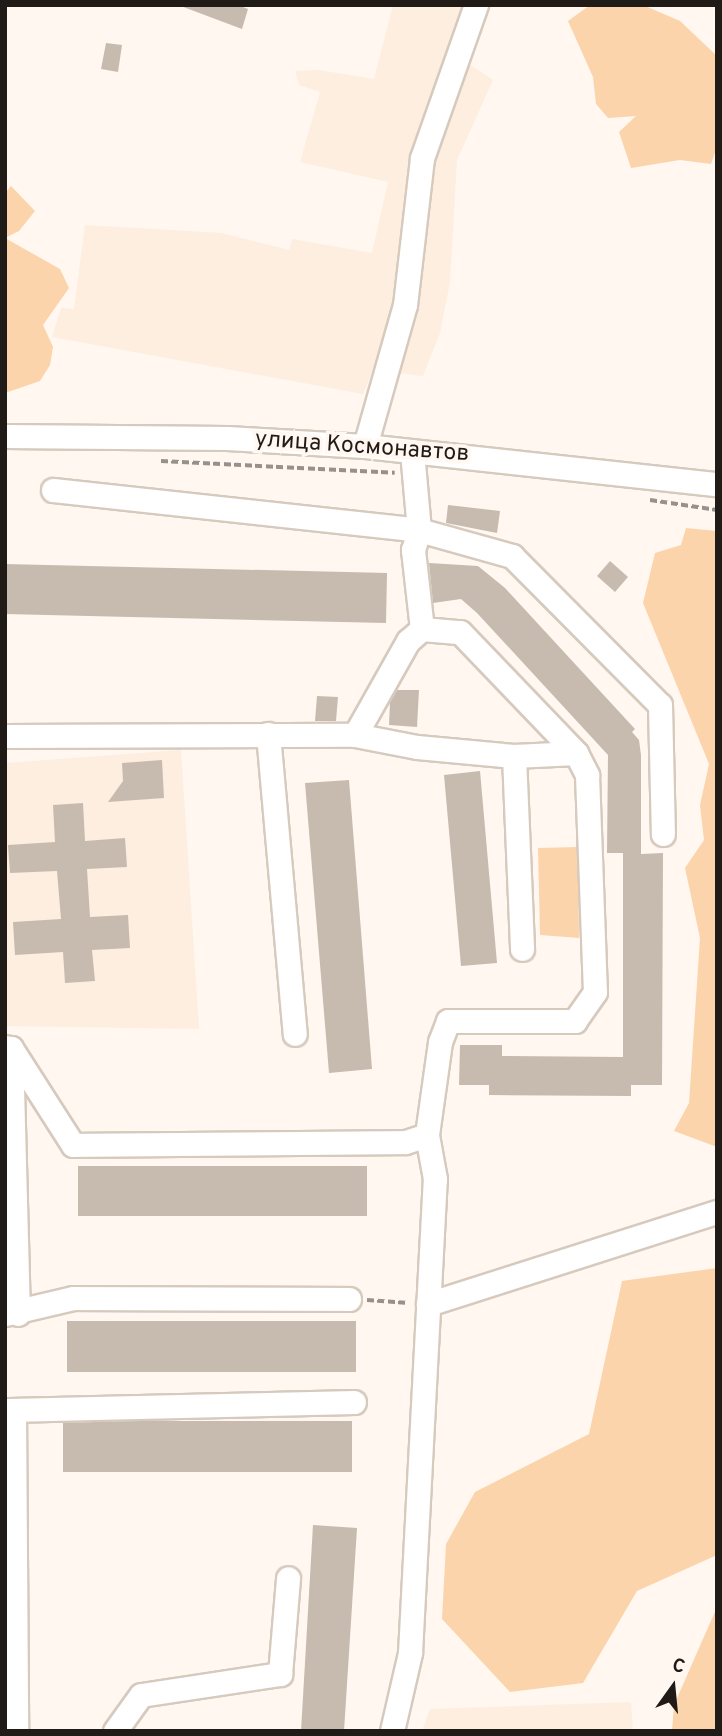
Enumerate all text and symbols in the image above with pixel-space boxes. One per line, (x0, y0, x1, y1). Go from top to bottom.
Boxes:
street label: улица Космонавтов (254, 427, 470, 469)
north arrow (638, 1652, 708, 1722)
text: С (669, 1654, 687, 1680)

